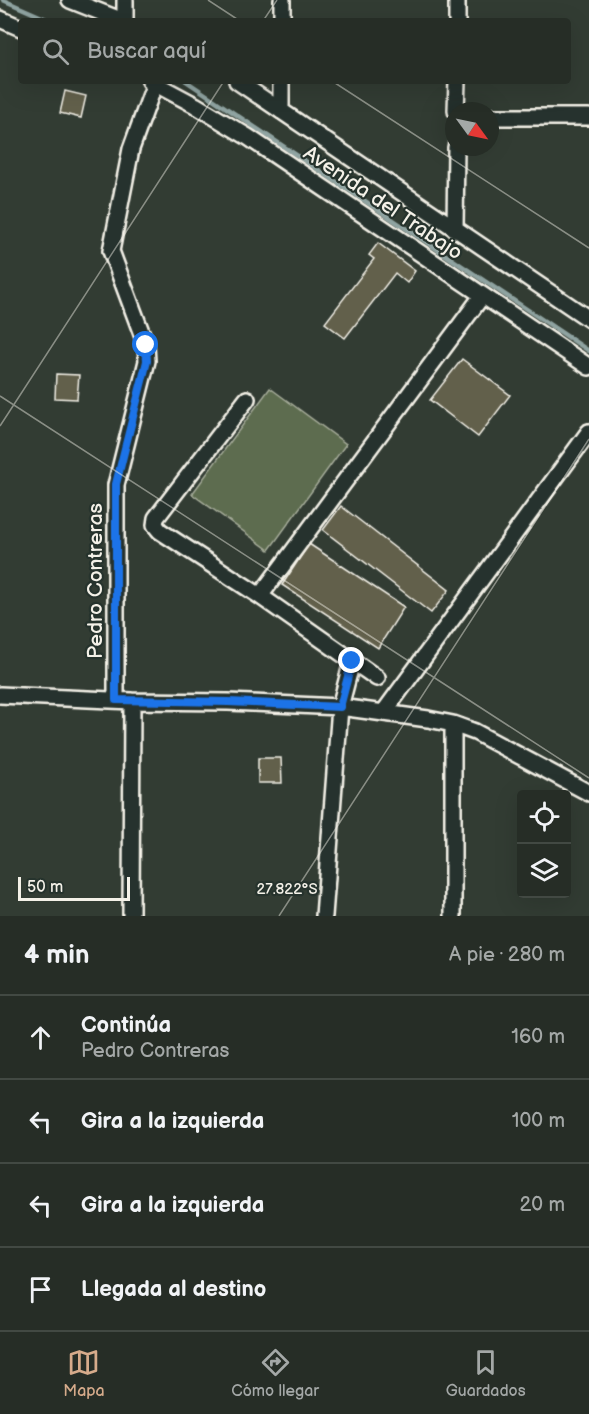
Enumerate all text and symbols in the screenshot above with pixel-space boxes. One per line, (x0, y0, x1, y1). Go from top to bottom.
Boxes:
search box (18, 18, 571, 84)
icon: search (39, 35, 72, 68)
text: Buscar aquí (87, 38, 206, 65)
north arrow (445, 102, 499, 156)
street label: Avenida del Trabajo (299, 141, 467, 266)
route start (132, 331, 158, 357)
street label: Pedro Contreras (83, 503, 108, 659)
route end (338, 647, 364, 673)
map controls (517, 790, 571, 898)
button: locate (517, 790, 571, 844)
button: layers (517, 844, 571, 898)
scale bar (18, 874, 130, 902)
text: 50 m (27, 878, 63, 897)
text: 27.822°S (256, 880, 318, 899)
text: 4 min (24, 940, 89, 971)
text: A pie · 280 m (449, 943, 565, 967)
text: Continúa (81, 1012, 171, 1039)
icon: ahead (24, 1021, 57, 1054)
text: 160 m (511, 1025, 565, 1049)
text: Pedro Contreras (81, 1039, 229, 1063)
icon: left (24, 1105, 57, 1138)
text: Gira a la izquierda (81, 1108, 265, 1135)
text: 100 m (512, 1109, 565, 1133)
icon: left (24, 1189, 57, 1222)
text: Gira a la izquierda (81, 1192, 265, 1219)
text: 20 m (520, 1193, 565, 1217)
icon: arrive (24, 1273, 57, 1306)
text: Llegada al destino (81, 1276, 266, 1303)
tab: Mapa (63, 1346, 105, 1401)
tab: Cómo llegar (231, 1346, 319, 1401)
tab: Guardados (446, 1346, 526, 1401)

